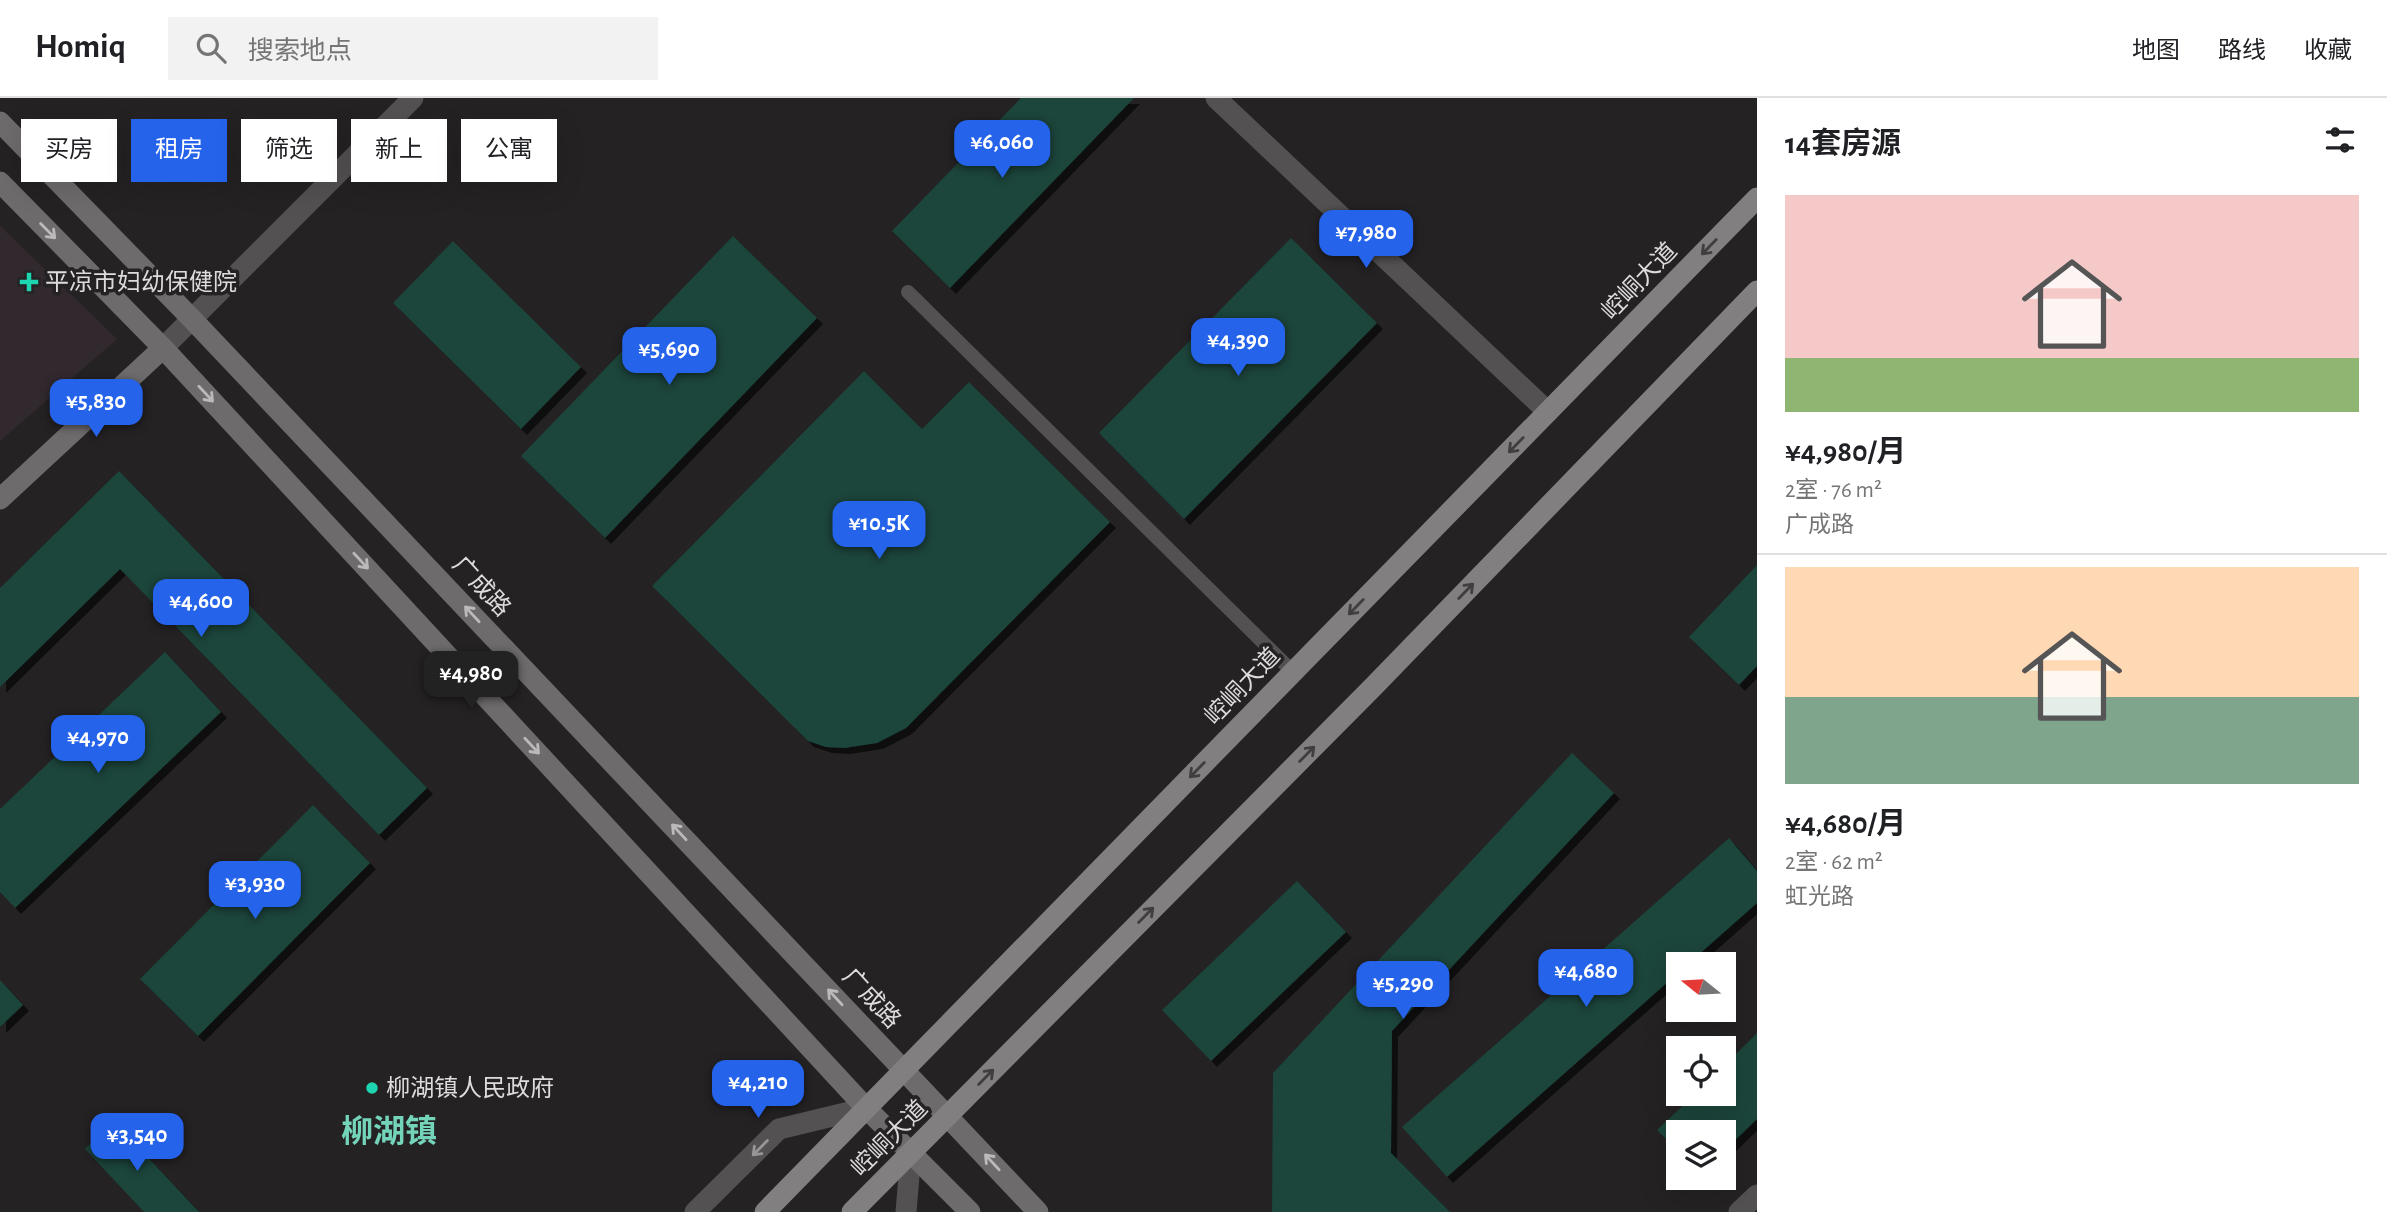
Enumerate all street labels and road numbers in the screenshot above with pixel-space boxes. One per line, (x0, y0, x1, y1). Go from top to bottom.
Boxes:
street label: 崆峒大道 (1596, 237, 1682, 325)
street label: 广成路 (448, 551, 516, 621)
street label: 崆峒大道 (1199, 642, 1285, 730)
street label: 广成路 (838, 963, 906, 1033)
street label: 崆峒大道 (846, 1095, 932, 1181)

